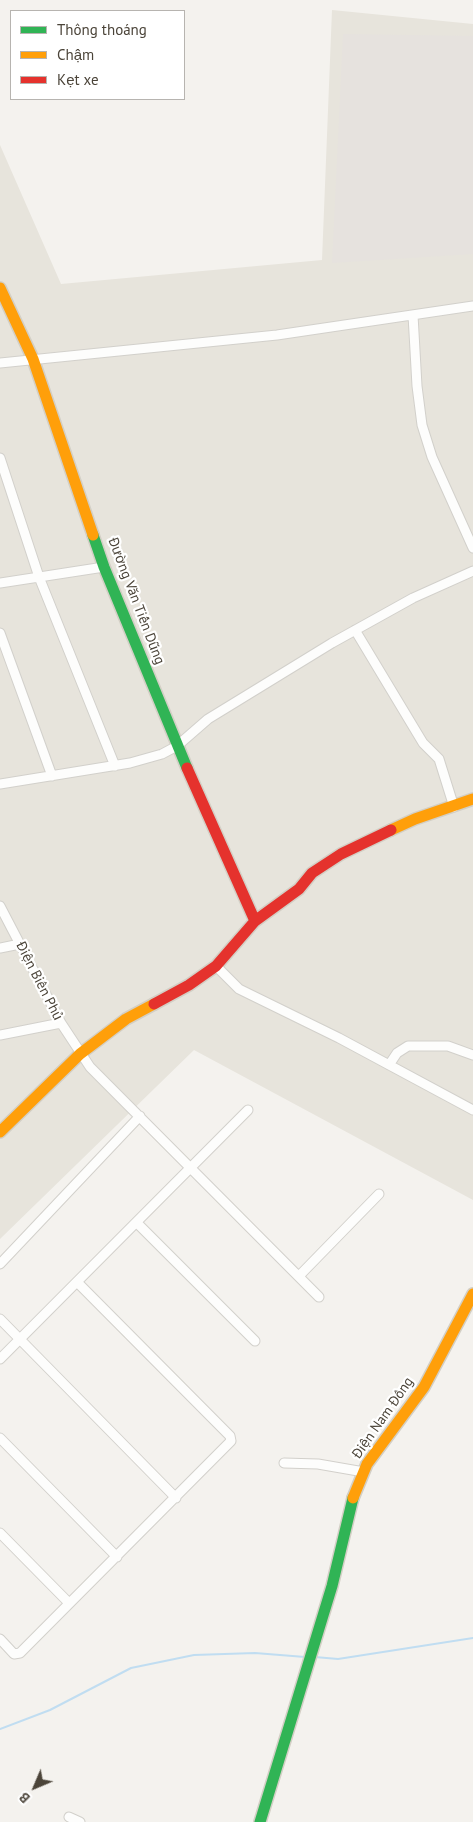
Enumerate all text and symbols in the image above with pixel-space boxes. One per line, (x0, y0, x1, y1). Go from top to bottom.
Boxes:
legend (10, 10, 185, 100)
text: Thông thoáng (57, 20, 147, 39)
text: Chậm (57, 45, 94, 64)
text: Kẹt xe (57, 70, 99, 89)
street label: Đường Văn Tiến Dũng (104, 535, 168, 667)
street label: Điện Biên Phủ (12, 939, 66, 1023)
street label: Điện Nam Đông (349, 1374, 417, 1462)
north arrow (10, 1762, 60, 1812)
text: B (15, 1788, 34, 1807)

